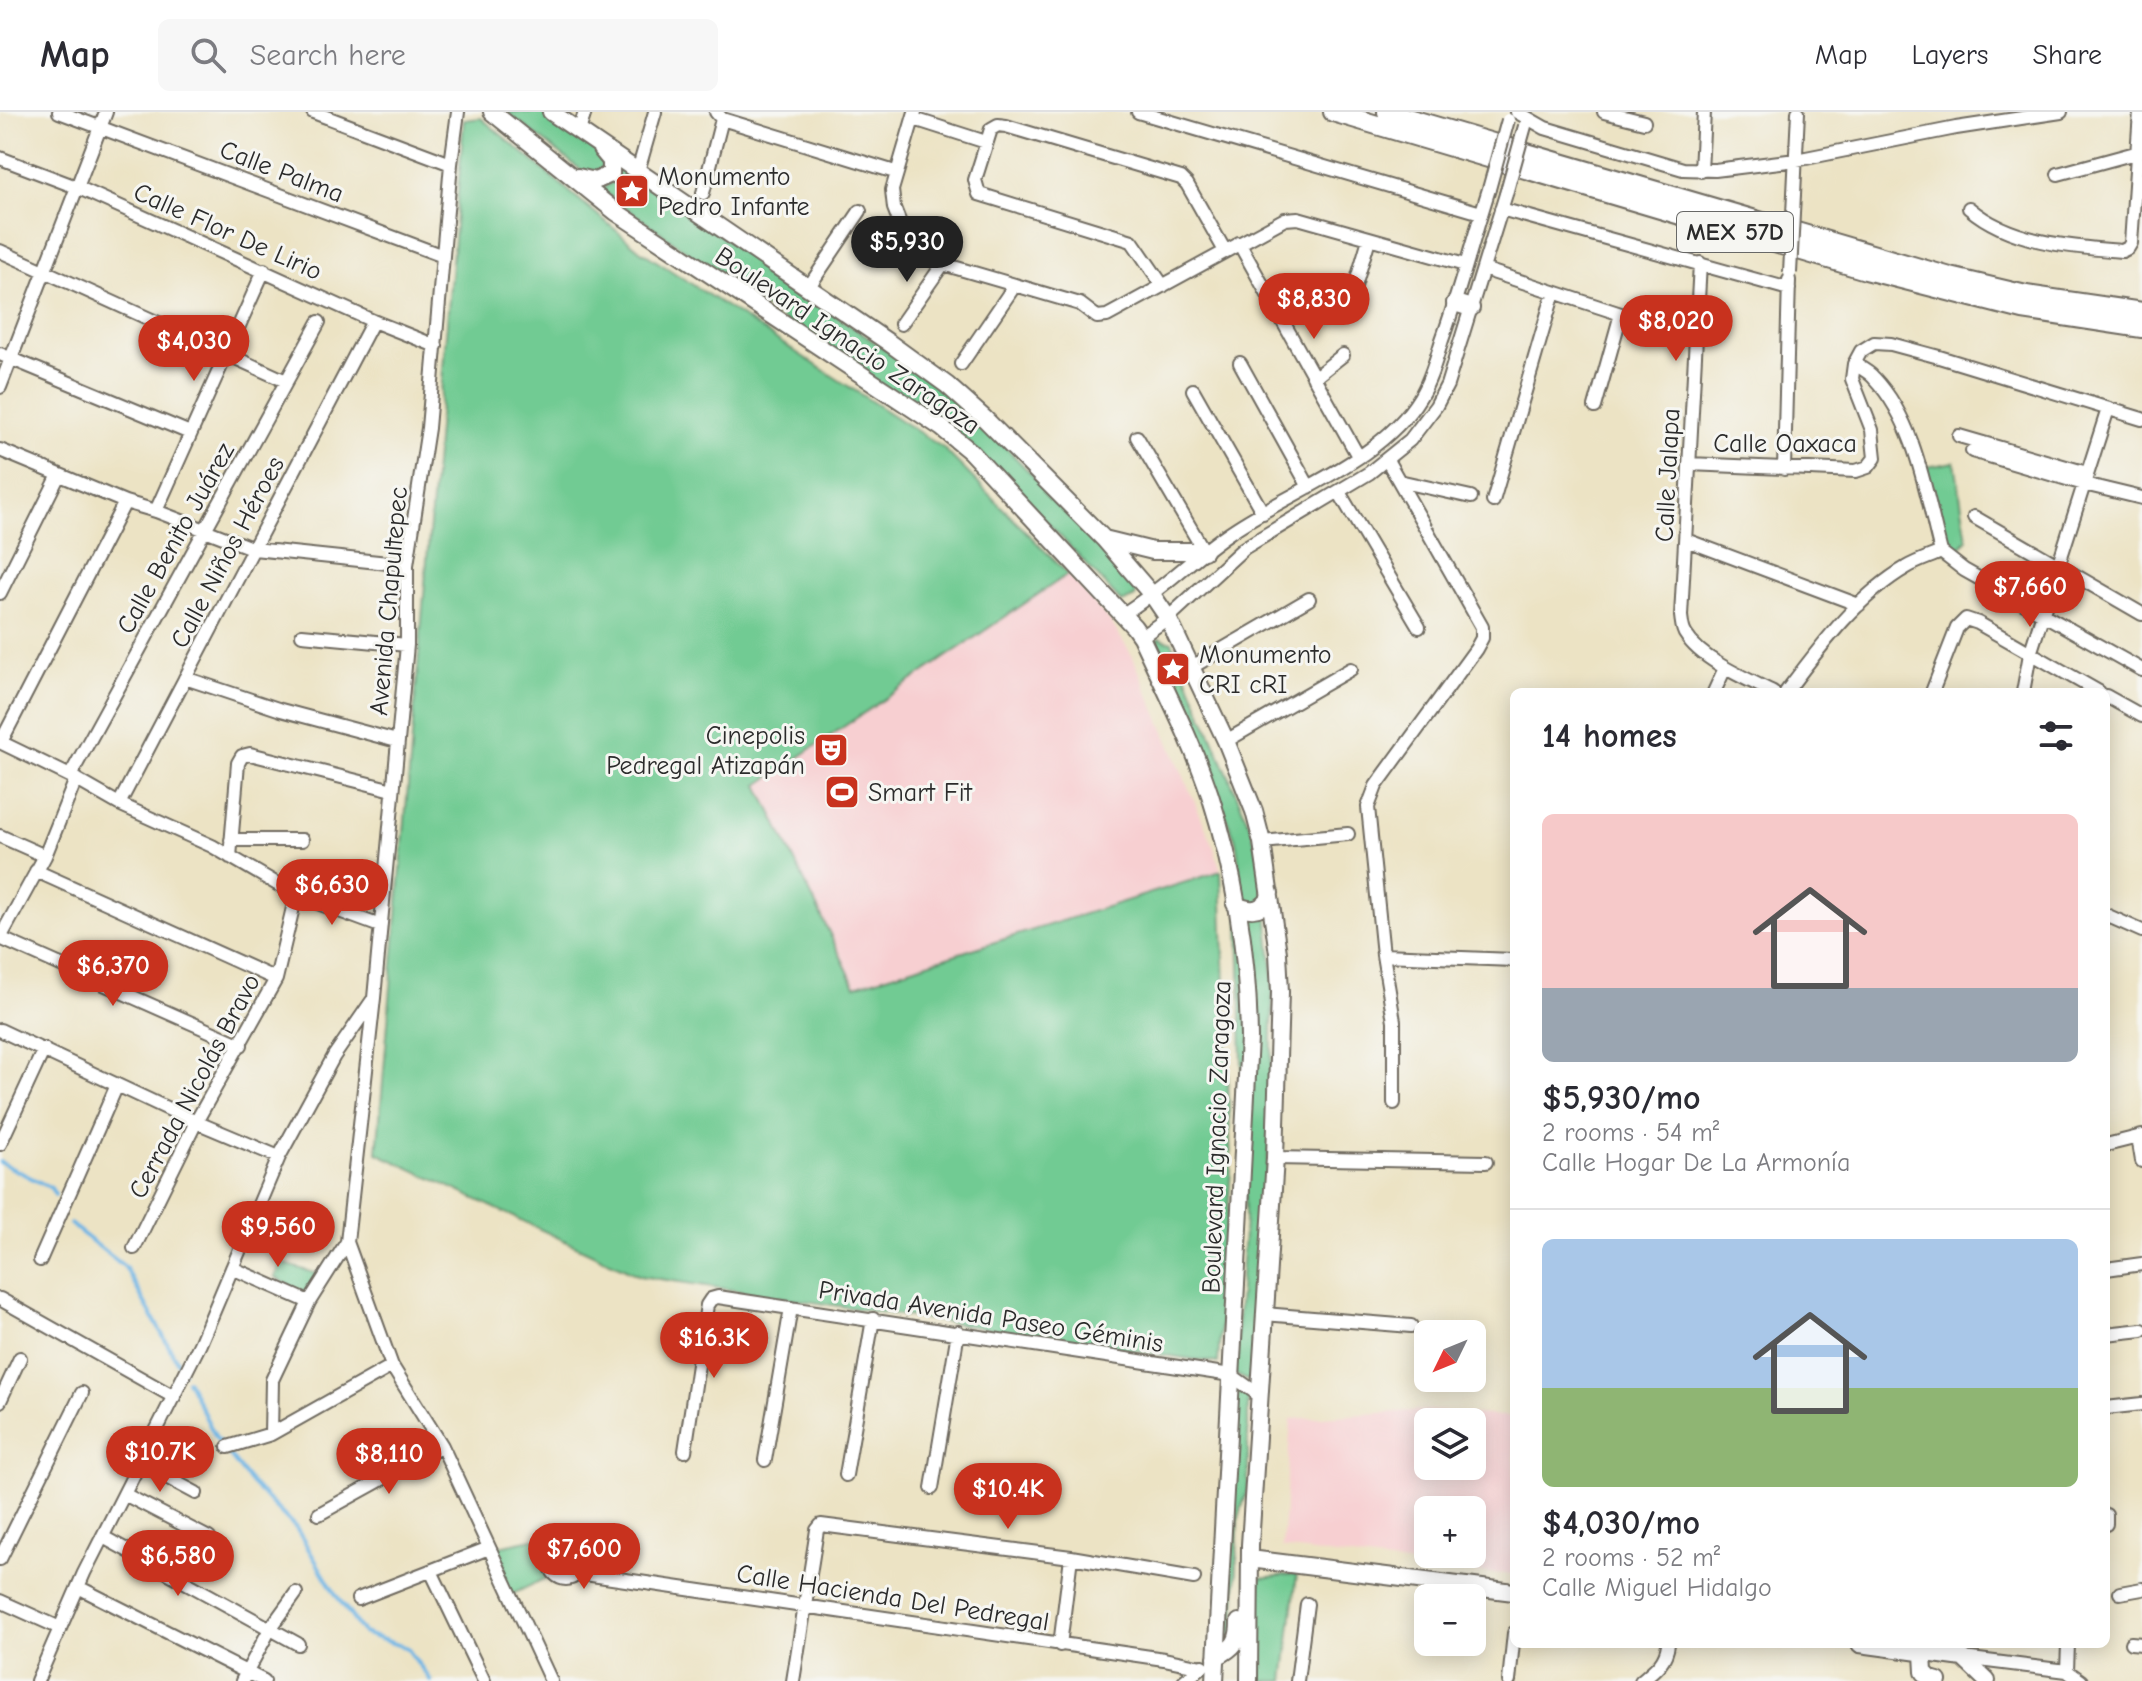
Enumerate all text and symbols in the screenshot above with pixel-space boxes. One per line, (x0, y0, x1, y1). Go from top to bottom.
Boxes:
search box (158, 19, 718, 91)
text: Map (40, 33, 110, 77)
icon: search (186, 33, 230, 77)
text: Search here (250, 38, 406, 73)
text: Map (1815, 39, 1868, 71)
text: Layers (1912, 39, 1988, 71)
text: Share (2032, 39, 2102, 71)
street label: Calle Palma (216, 135, 348, 209)
place label: Monumento Pedro Infante (658, 162, 809, 222)
place icon: Monumento Pedro Infante (613, 172, 651, 210)
street label: Calle Flor De Lirio (129, 177, 326, 287)
road number: MEX 57D (1677, 212, 1793, 252)
pin: $5,930 (842, 216, 972, 284)
text: $5,930 (869, 227, 945, 257)
street label: Boulevard Ignacio Zaragoza (709, 241, 986, 441)
pin: $8,830 (1249, 273, 1379, 341)
text: $8,830 (1277, 284, 1351, 314)
pin: $8,020 (1611, 295, 1741, 363)
text: $8,020 (1638, 306, 1714, 336)
pin: $4,030 (129, 315, 259, 383)
text: $4,030 (156, 326, 232, 356)
street label: Calle Jalapa (1650, 407, 1686, 543)
street label: Calle Oaxaca (1713, 429, 1857, 459)
street label: Calle Benito Juárez (111, 438, 241, 639)
street label: Calle Niños Héroes (165, 452, 291, 653)
street label: Avenida Chapultepec (364, 485, 414, 717)
pin: $7,660 (1965, 561, 2095, 629)
text: $7,660 (1993, 572, 2067, 602)
place label: Monumento CRI cRI (1199, 640, 1332, 700)
place icon: Monumento CRI cRI (1154, 650, 1192, 688)
icon: filters (2034, 714, 2078, 758)
text: 14 homes (1542, 716, 1677, 756)
place label: Cinepolis Pedregal Atizapán (606, 721, 805, 781)
theatre icon: Cinepolis Pedregal Atizapán (812, 731, 850, 769)
sports icon: Smart Fit (823, 773, 861, 811)
place label: Smart Fit (868, 778, 974, 808)
pin: $6,630 (267, 859, 397, 927)
icon: home (1738, 866, 1882, 1010)
text: $6,630 (294, 870, 370, 900)
pin: $6,370 (48, 940, 178, 1008)
text: $6,370 (76, 951, 150, 981)
street label: Cerrada Nicolás Bravo (123, 969, 267, 1204)
street label: Boulevard Ignacio Zaragoza (1197, 980, 1237, 1294)
text: $5,930/mo (1542, 1078, 1701, 1118)
text: 2 rooms · 54 m² (1542, 1118, 1719, 1148)
text: Calle Hogar De La Armonía (1542, 1148, 1850, 1178)
pin: $9,560 (213, 1201, 343, 1269)
text: $9,560 (240, 1212, 316, 1242)
street label: Privada Avenida Paseo Géminis (816, 1275, 1165, 1359)
icon: home (1738, 1291, 1882, 1435)
pin: $16.3K (649, 1312, 779, 1380)
north arrow (1414, 1320, 1486, 1392)
map controls (1414, 1320, 1486, 1656)
text: $16.3K (678, 1323, 750, 1353)
button: layers (1414, 1408, 1486, 1480)
pin: $10.7K (95, 1426, 225, 1494)
pin: $8,110 (324, 1428, 454, 1496)
text: $10.7K (124, 1437, 196, 1467)
text: $8,110 (354, 1439, 424, 1469)
pin: $10.4K (943, 1463, 1073, 1531)
text: $10.4K (972, 1474, 1044, 1504)
button: + (1414, 1496, 1486, 1568)
text: $4,030/mo (1542, 1503, 1700, 1543)
pin: $7,600 (519, 1523, 649, 1591)
pin: $6,580 (113, 1530, 243, 1598)
text: $7,600 (546, 1534, 622, 1564)
text: $6,580 (140, 1541, 216, 1571)
text: 2 rooms · 52 m² (1542, 1543, 1720, 1573)
street label: Calle Hacienda Del Pedregal (734, 1558, 1051, 1638)
text: Calle Miguel Hidalgo (1542, 1573, 1772, 1603)
button: − (1414, 1584, 1486, 1656)

